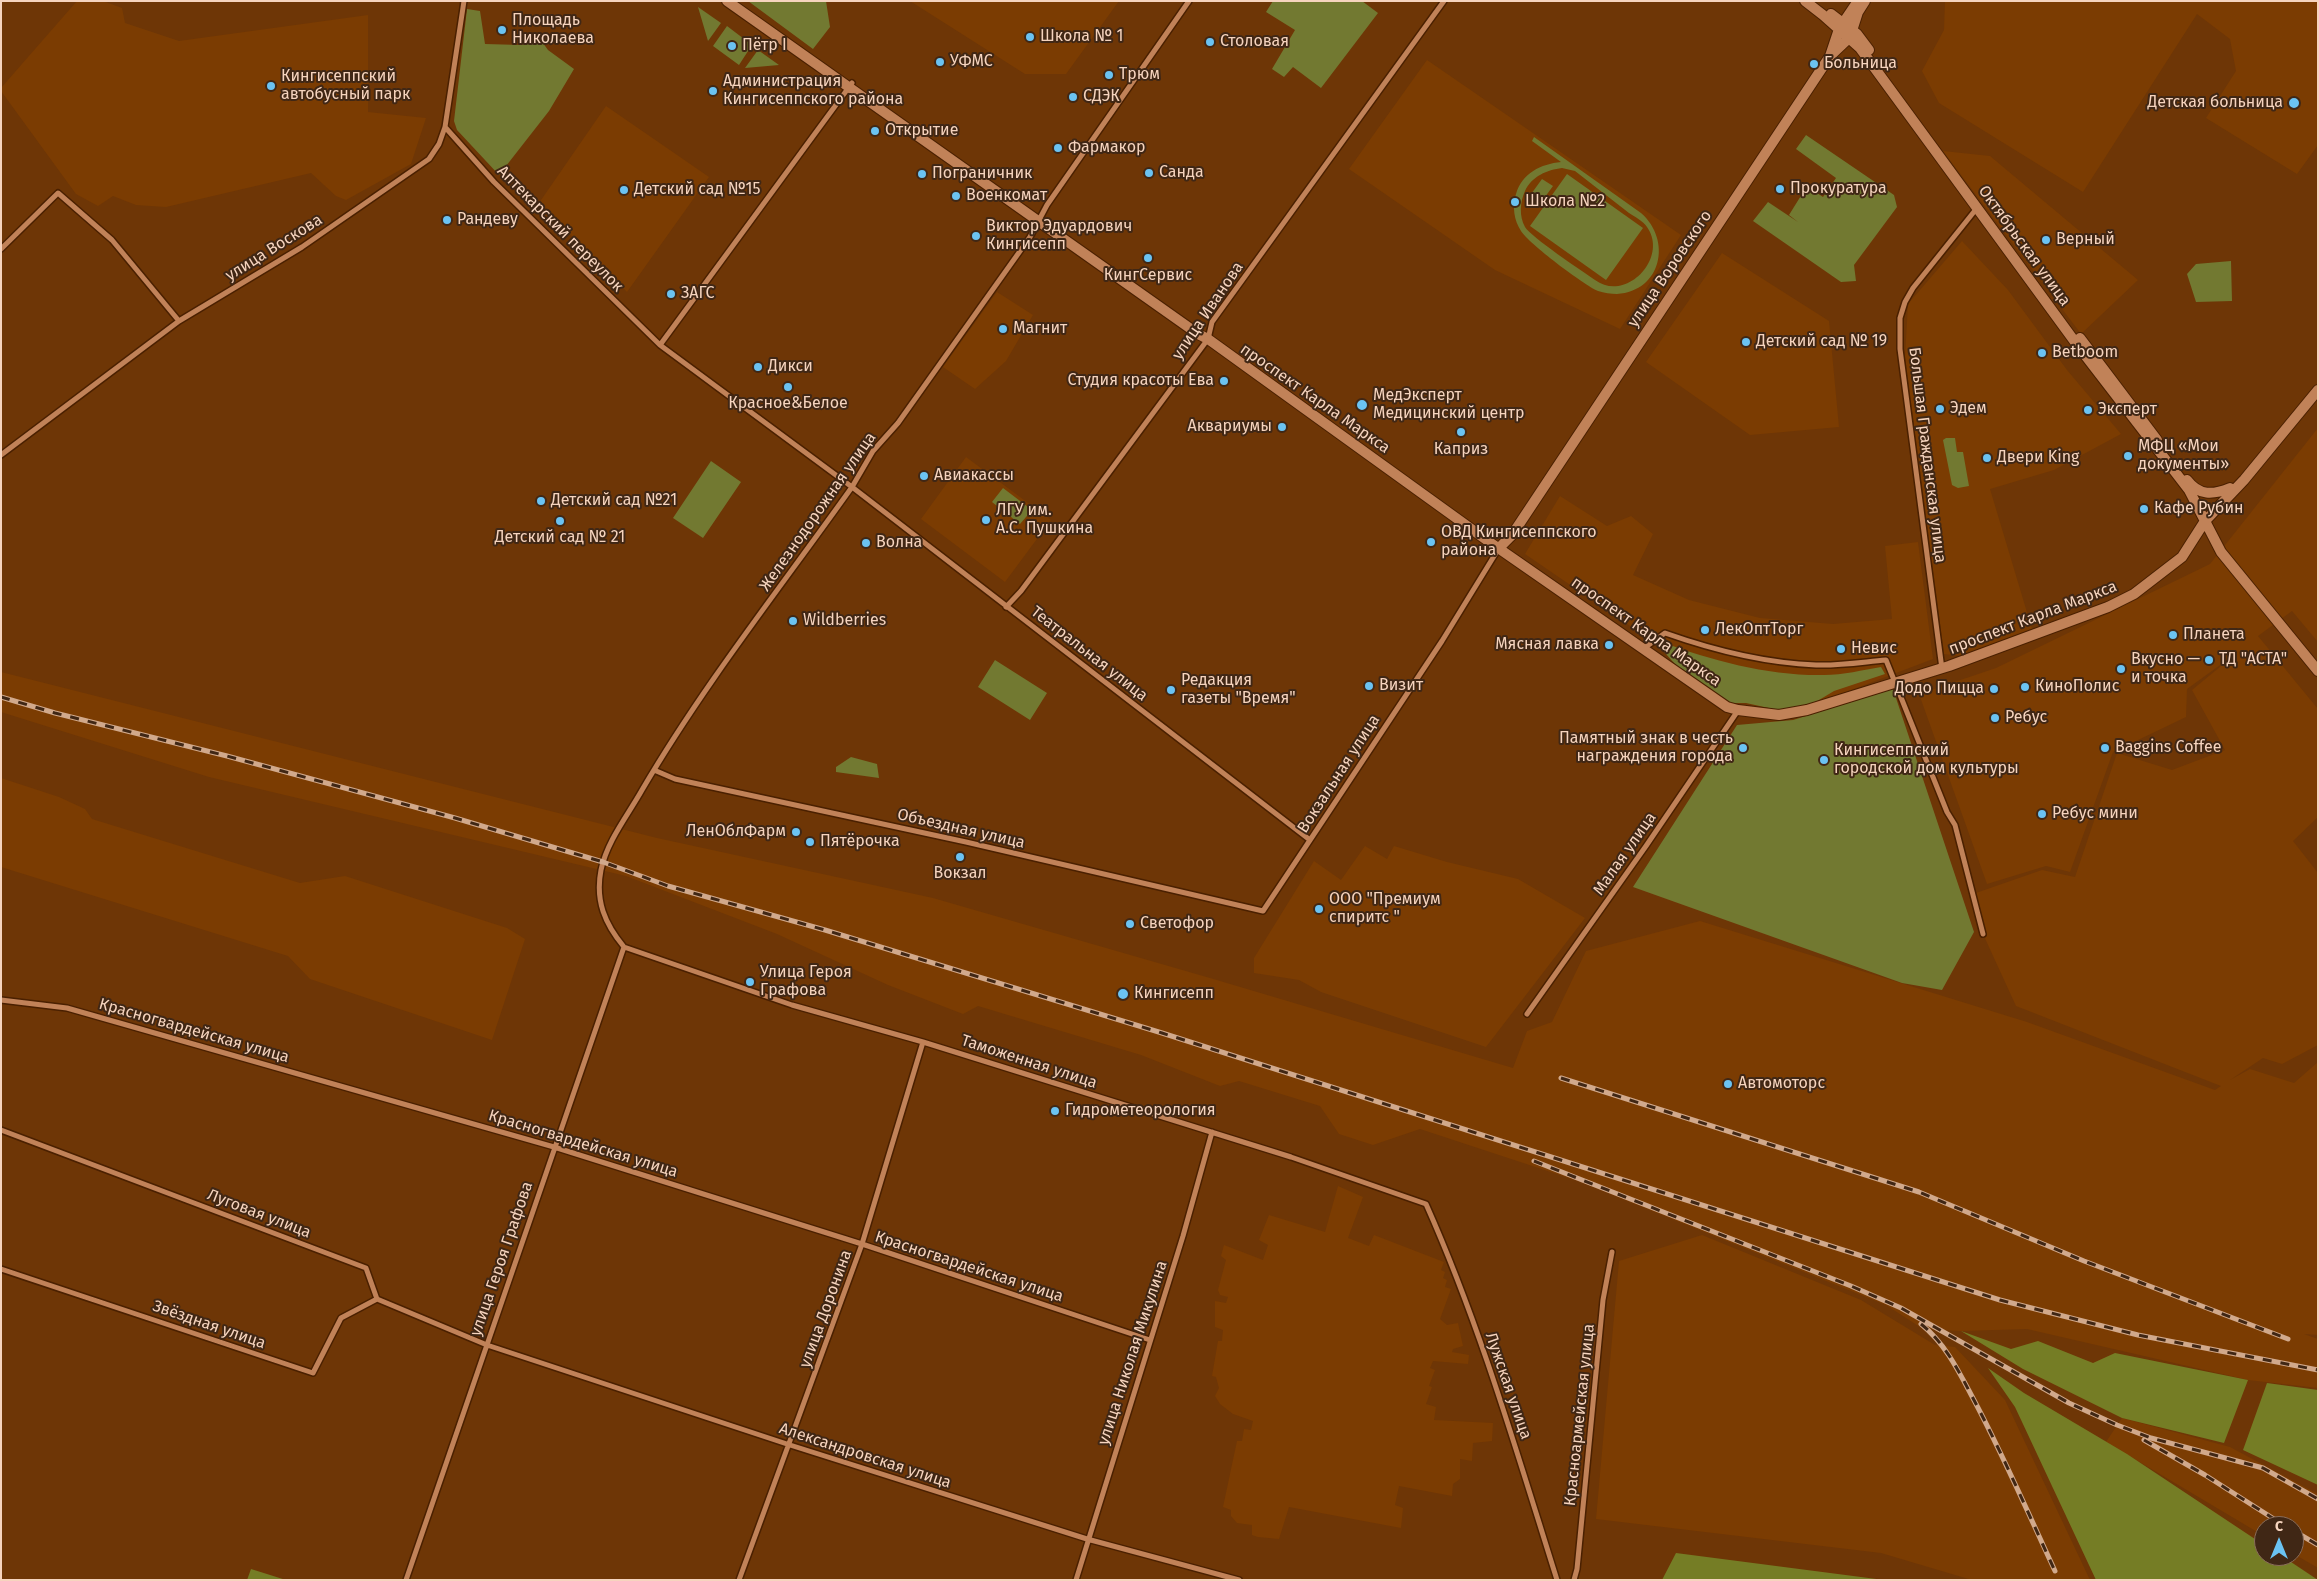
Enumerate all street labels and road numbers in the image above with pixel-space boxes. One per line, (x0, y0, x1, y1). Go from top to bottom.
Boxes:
street label: Аптекарский переулок (493, 162, 627, 296)
street label: Октябрьская улица (1974, 182, 2074, 310)
street label: улица Воровского (1624, 207, 1716, 331)
street label: улица Воскова (222, 211, 326, 285)
street label: улица Иванова (1168, 258, 1248, 364)
street label: проспект Карла Маркса (1236, 340, 1394, 458)
street label: Большая Гражданская улица (1904, 346, 1950, 564)
street label: Железнодорожная улица (756, 429, 880, 595)
street label: проспект Карла Маркса (1567, 573, 1725, 691)
street label: проспект Карла Маркса (1946, 577, 2120, 659)
street label: Театральная улица (1027, 602, 1151, 706)
street label: Вокзальная улица (1294, 711, 1384, 837)
street label: Объездная улица (895, 805, 1027, 853)
street label: Малая улица (1589, 809, 1661, 899)
street label: Красногвардейская улица (97, 995, 291, 1067)
street label: Таможенная улица (959, 1031, 1099, 1093)
street label: Красногвардейская улица (486, 1106, 680, 1182)
street label: улица Героя Графова (467, 1179, 537, 1339)
street label: Луговая улица (204, 1185, 314, 1243)
street label: Красногвардейская улица (872, 1227, 1066, 1307)
street label: улица Доронина (796, 1247, 856, 1371)
street label: улица Николая Микулина (1094, 1258, 1172, 1448)
street label: Звёздная улица (150, 1297, 268, 1353)
street label: Красноармейская улица (1561, 1323, 1599, 1507)
street label: Лужская улица (1481, 1330, 1535, 1442)
street label: Александровская улица (777, 1419, 953, 1493)

